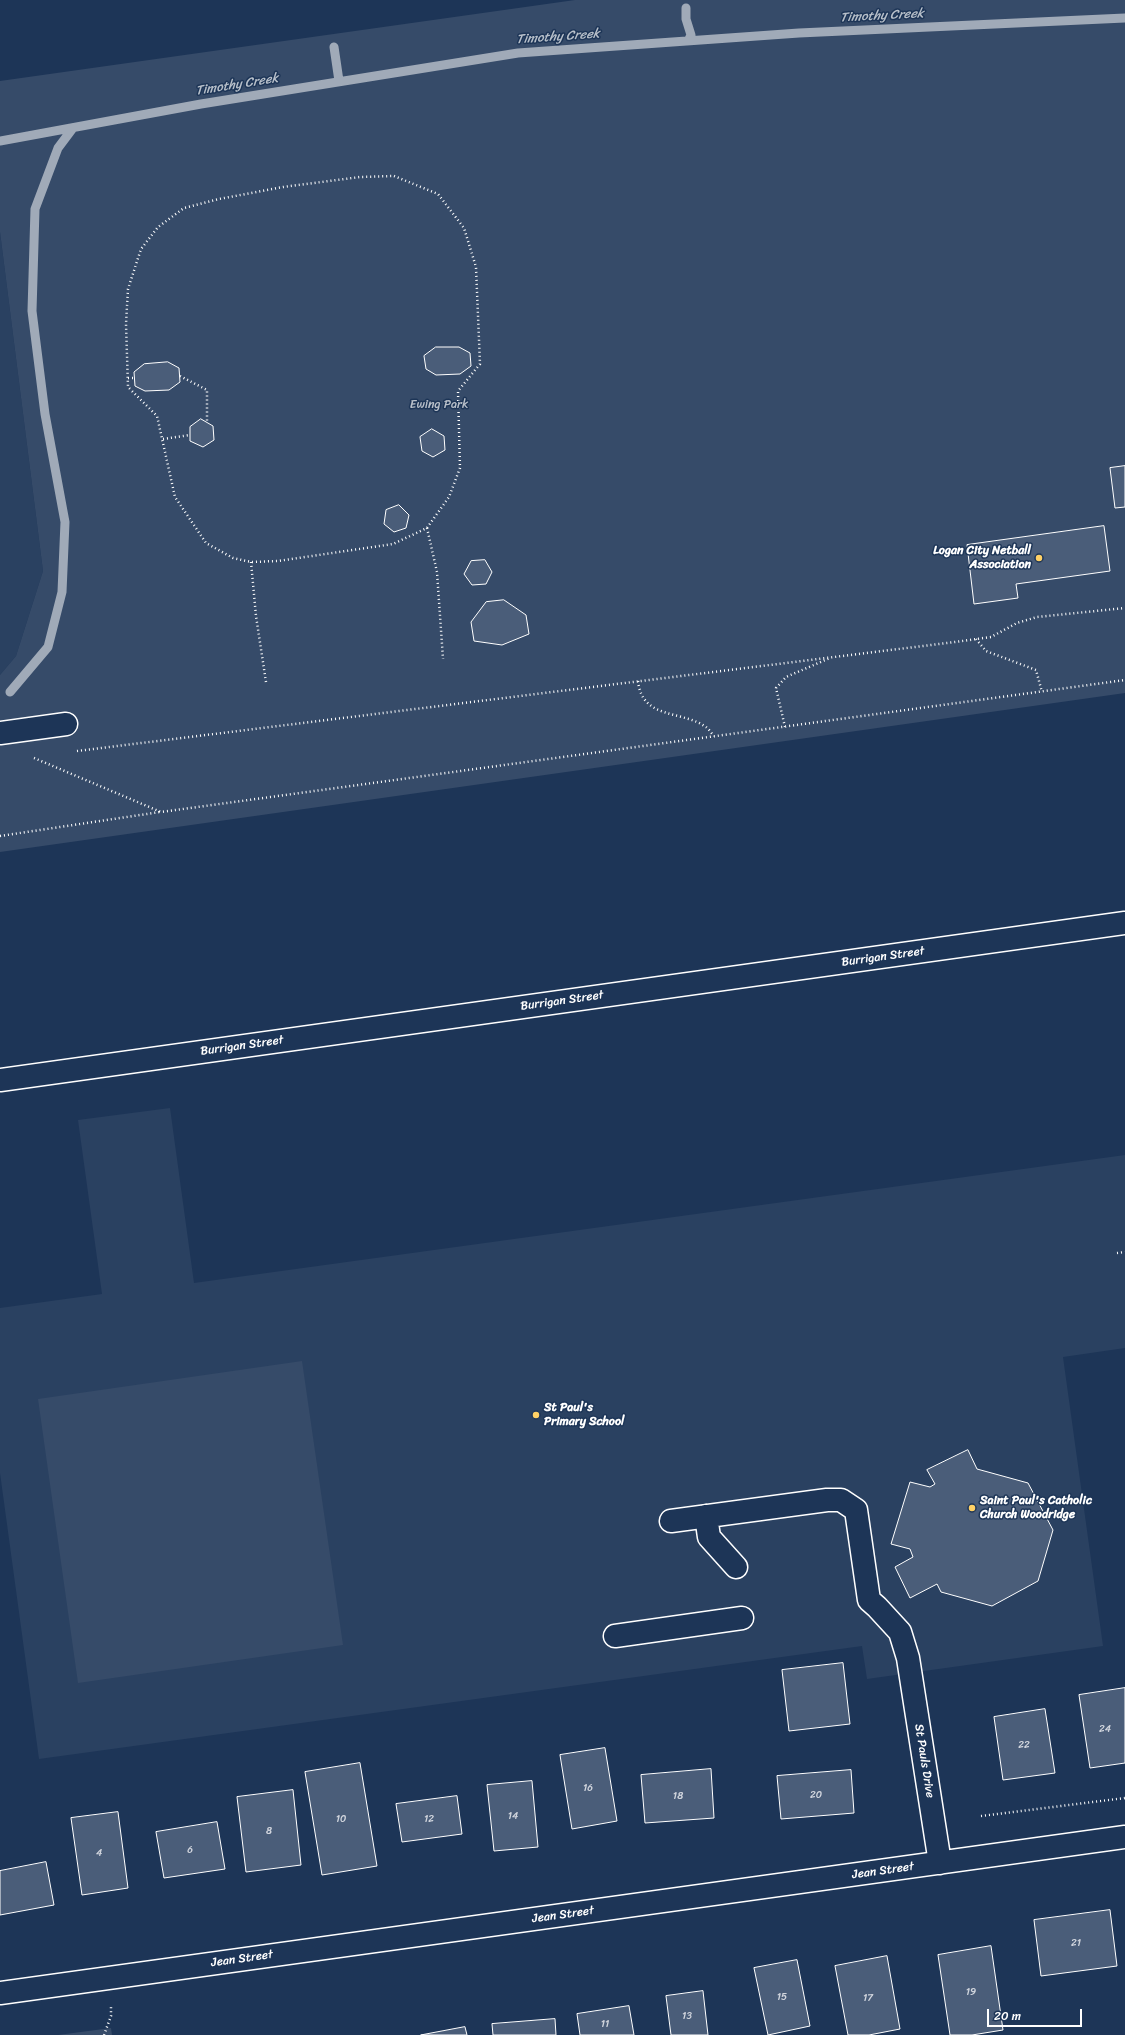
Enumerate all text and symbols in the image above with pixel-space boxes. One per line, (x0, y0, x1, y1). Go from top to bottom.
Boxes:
water label: Timothy Creek (840, 6, 924, 26)
water label: Timothy Creek (516, 26, 600, 48)
water label: Timothy Creek (194, 71, 280, 99)
park label: Ewing Park (410, 398, 468, 412)
place label: Logan City Netball Association (933, 544, 1031, 572)
marker: Logan City Netball Association (1034, 553, 1044, 563)
street label: Burrigan Street (841, 944, 925, 970)
street label: Burrigan Street (520, 988, 604, 1014)
street label: Burrigan Street (200, 1033, 284, 1059)
place label: St Paul's Primary School (544, 1401, 624, 1429)
marker: St Paul's Primary School (531, 1410, 541, 1420)
place label: Saint Paul's Catholic Church Woodridge (980, 1494, 1092, 1522)
marker: Saint Paul's Catholic Church Woodridge (967, 1503, 977, 1513)
street label: St Pauls Drive (911, 1723, 937, 1799)
house number: 24 (1099, 1723, 1111, 1735)
house number: 22 (1018, 1739, 1030, 1751)
house number: 16 (583, 1782, 593, 1794)
house number: 20 (810, 1789, 822, 1801)
house number: 18 (673, 1790, 683, 1802)
house number: 14 (508, 1810, 518, 1822)
house number: 10 (336, 1813, 346, 1825)
house number: 12 (424, 1813, 434, 1825)
house number: 8 (266, 1825, 272, 1837)
house number: 6 (187, 1844, 193, 1856)
house number: 4 (96, 1847, 102, 1859)
street label: Jean Street (851, 1860, 915, 1882)
street label: Jean Street (531, 1904, 595, 1926)
house number: 21 (1071, 1937, 1081, 1949)
street label: Jean Street (210, 1948, 274, 1970)
house number: 19 (966, 1986, 976, 1998)
house number: 15 (777, 1991, 787, 2003)
house number: 17 (863, 1992, 873, 2004)
scale bar (989, 2001, 1084, 2027)
text: 20 m (994, 2005, 1021, 2027)
house number: 13 (682, 2010, 692, 2022)
house number: 11 (601, 2018, 609, 2030)

